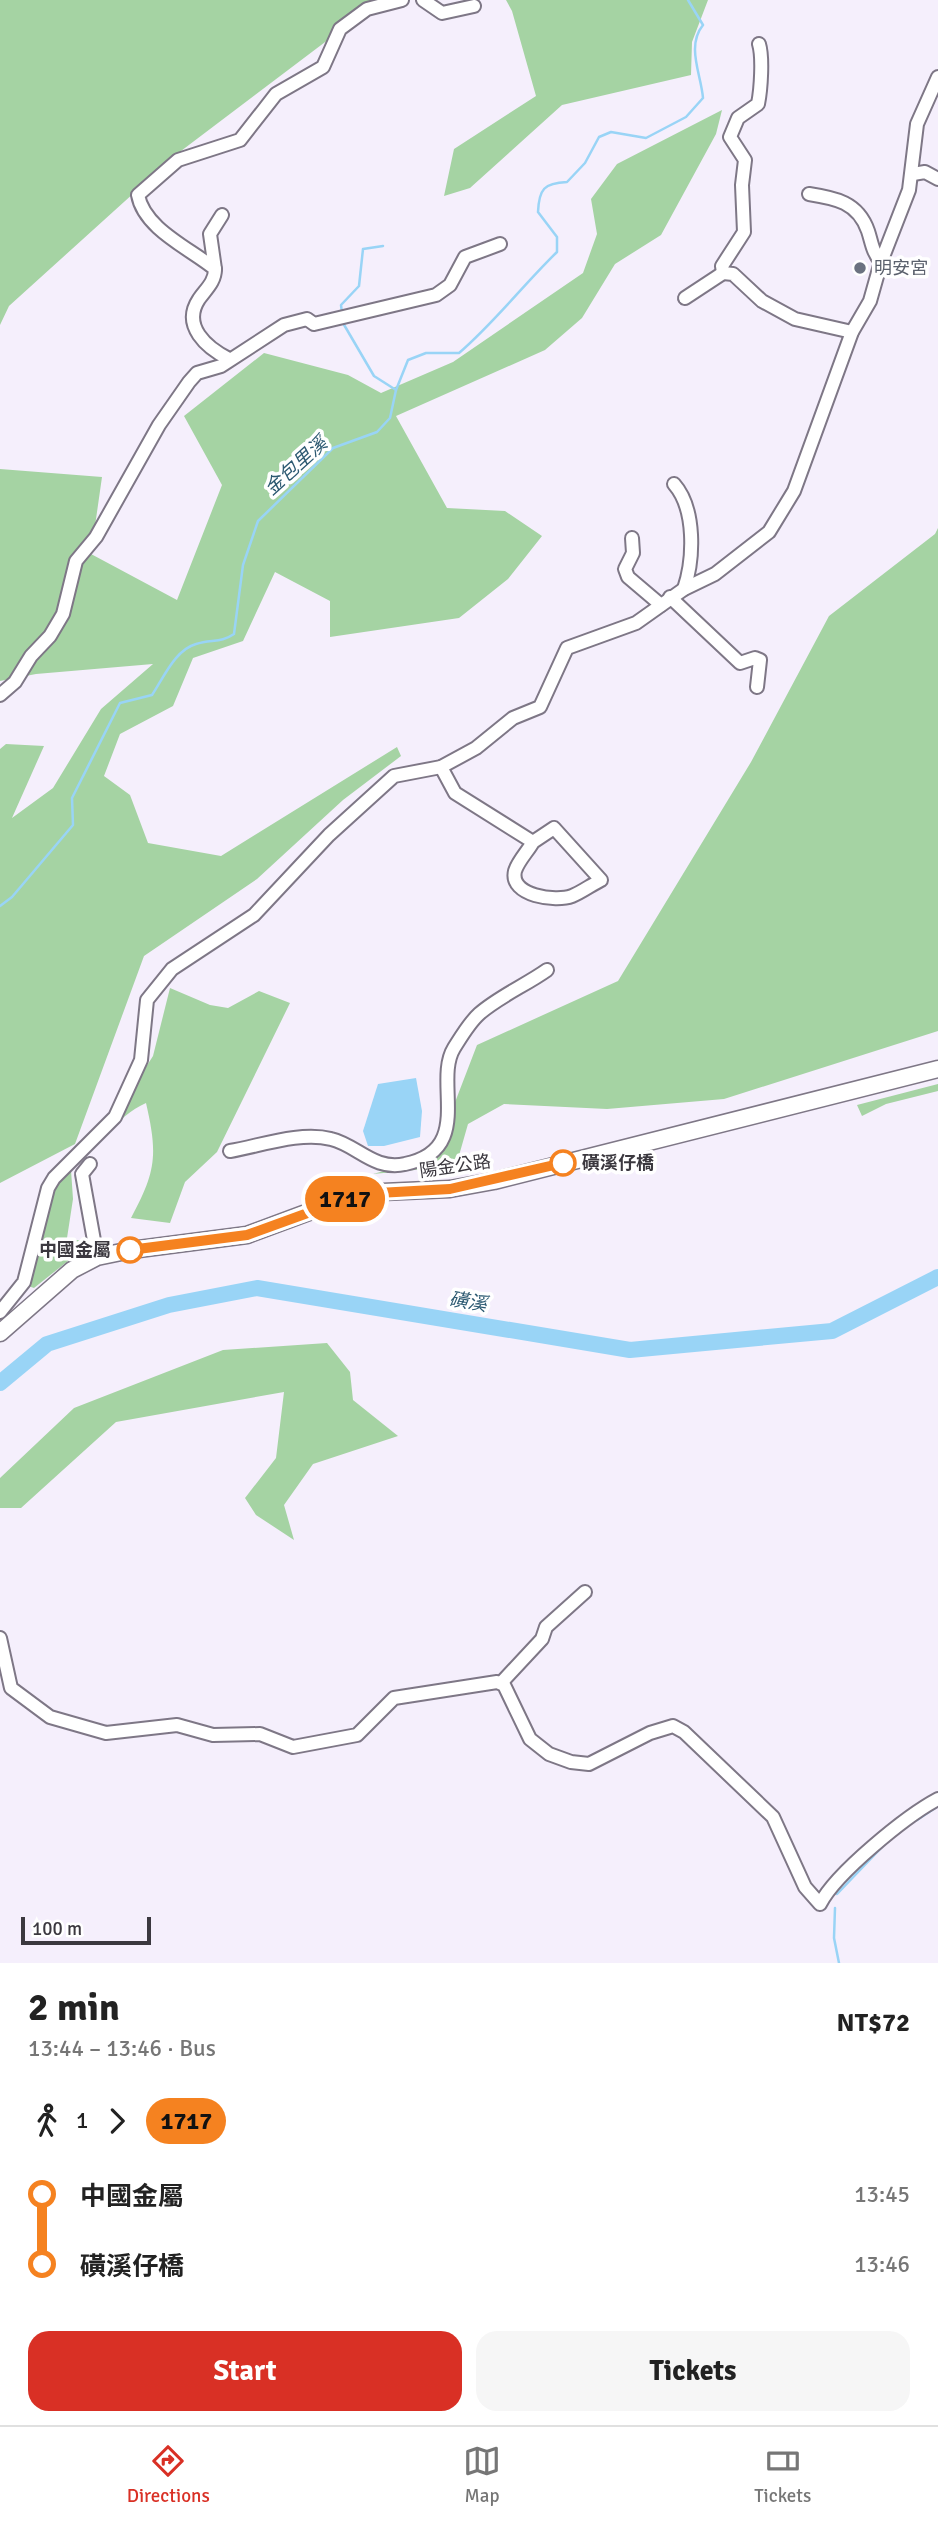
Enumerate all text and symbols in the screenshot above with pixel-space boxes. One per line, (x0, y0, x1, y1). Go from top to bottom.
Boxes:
place label: 明安宮 (874, 257, 928, 279)
marker: 明安宮 (852, 260, 868, 276)
water label: 金包里溪 (260, 430, 334, 500)
street label: 陽金公路 (418, 1150, 492, 1182)
marker: 磺溪仔橋 (550, 1150, 576, 1176)
place label: 磺溪仔橋 (582, 1152, 654, 1174)
line badge: 1717 (296, 1176, 394, 1222)
text: 1717 (319, 1184, 371, 1214)
marker: 中國金屬 (117, 1237, 143, 1263)
place label: 中國金屬 (39, 1239, 111, 1261)
water label: 磺溪 (447, 1287, 492, 1317)
scale bar (21, 1914, 150, 1946)
text: 100 m (32, 1917, 82, 1941)
text: 2 min (28, 1984, 120, 2031)
text: NT$72 (837, 2007, 910, 2039)
text: 13:44 – 13:46 · Bus (28, 2034, 216, 2063)
icon: walk (28, 2102, 66, 2140)
icon: forward (98, 2102, 136, 2140)
text: 1 (76, 2106, 88, 2135)
text: 1717 (160, 2106, 212, 2136)
text: 13:45 (854, 2180, 910, 2209)
text: 中國金屬 (80, 2181, 184, 2213)
text: 13:46 (854, 2250, 910, 2279)
text: 磺溪仔橋 (80, 2251, 184, 2283)
button: Start (28, 2331, 462, 2411)
button: Tickets (476, 2331, 910, 2411)
tab: Directions (127, 2442, 210, 2508)
tab: Map (463, 2442, 501, 2508)
tab: Tickets (754, 2442, 811, 2508)

